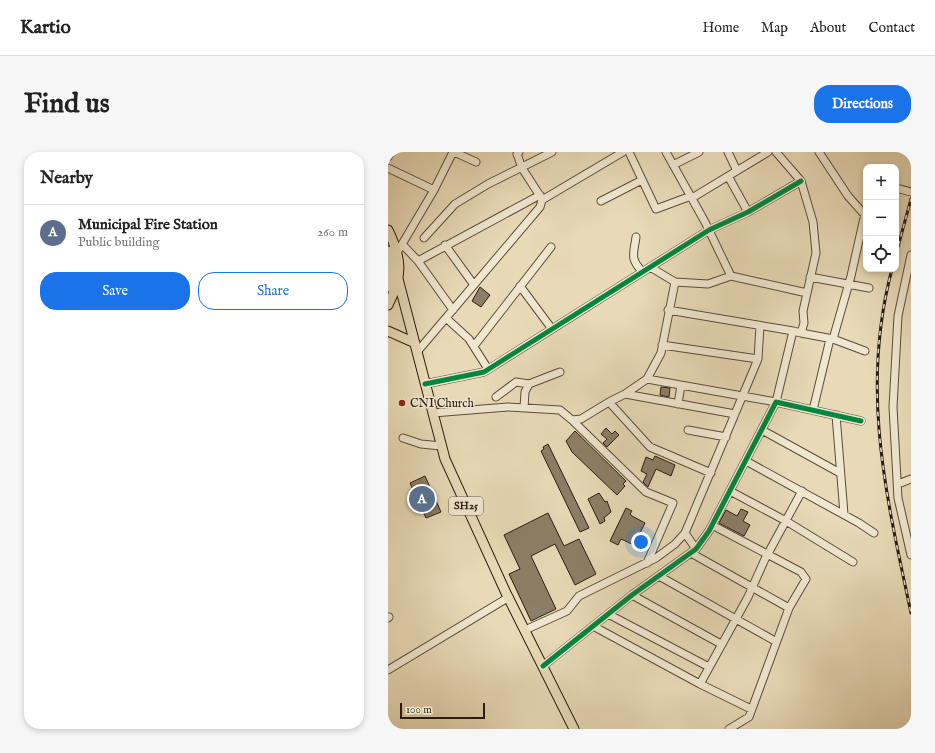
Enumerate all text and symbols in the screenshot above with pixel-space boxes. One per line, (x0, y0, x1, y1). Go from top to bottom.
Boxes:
text: Kartio (20, 16, 71, 40)
text: Home (703, 19, 739, 37)
text: Map (761, 19, 788, 37)
text: About (810, 19, 846, 37)
text: Contact (868, 19, 915, 37)
button: Directions (814, 85, 911, 123)
text: Find us (24, 87, 110, 122)
map controls (863, 164, 899, 272)
button: + (863, 164, 899, 200)
text: Nearby (40, 168, 93, 189)
button: − (863, 200, 899, 236)
text: Municipal Fire Station (78, 215, 218, 234)
text: A (49, 224, 57, 241)
text: 260 m (317, 224, 348, 241)
text: Public building (78, 234, 160, 251)
button: locate (863, 236, 899, 272)
button: Save (40, 272, 190, 310)
button: Share (198, 272, 348, 310)
place label: CNI Church (410, 396, 474, 411)
marker: CNI Church (397, 398, 407, 408)
pin: A (409, 484, 435, 514)
road number: SH25 (449, 497, 483, 515)
your location (631, 532, 651, 552)
scale bar (400, 701, 485, 720)
text: 100 m (406, 703, 432, 717)

